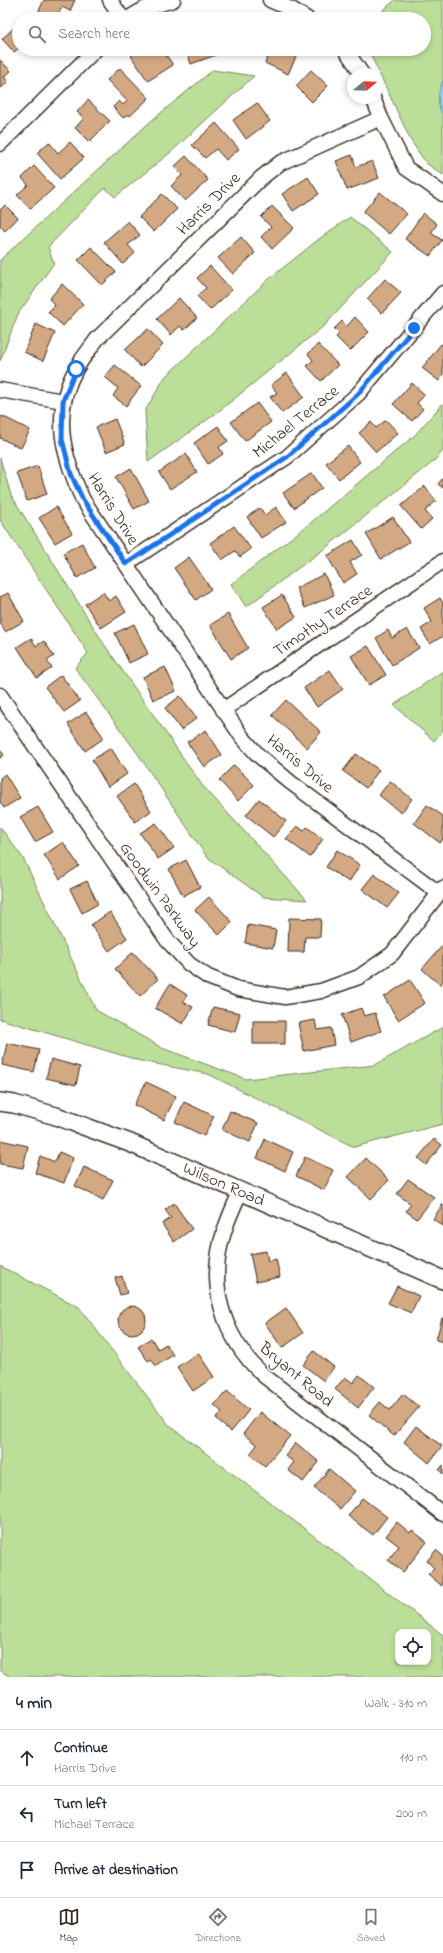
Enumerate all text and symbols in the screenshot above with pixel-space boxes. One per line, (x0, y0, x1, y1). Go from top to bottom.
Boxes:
search box (12, 12, 431, 56)
icon: search (26, 23, 48, 45)
text: Search here (58, 23, 130, 45)
north arrow (347, 68, 383, 104)
street label: Harris Drive (172, 166, 247, 241)
route end (405, 319, 423, 337)
route start (67, 360, 85, 378)
street label: Michael Terrace (247, 379, 345, 465)
street label: Harris Drive (81, 468, 145, 550)
street label: Timothy Terrace (269, 578, 378, 664)
street label: Harris Drive (261, 728, 339, 800)
street label: Goodwin Parkway (112, 837, 207, 954)
street label: Wilson Road (179, 1155, 269, 1213)
street label: Bryant Road (252, 1336, 339, 1415)
map controls (395, 1629, 431, 1665)
button: locate (395, 1629, 431, 1665)
text: 4 min (16, 1691, 52, 1716)
text: Walk · 310 m (364, 1694, 427, 1713)
text: Continue (54, 1737, 108, 1759)
icon: ahead (16, 1747, 38, 1769)
text: 110 m (400, 1748, 427, 1767)
text: Harris Drive (54, 1759, 116, 1778)
text: Turn left (54, 1793, 107, 1815)
icon: left (16, 1803, 38, 1825)
text: 200 m (396, 1804, 427, 1823)
text: Michael Terrace (54, 1815, 134, 1834)
icon: arrive (16, 1859, 38, 1881)
text: Arrive at destination (54, 1859, 178, 1881)
tab: Map (58, 1906, 80, 1946)
tab: Directions (195, 1906, 241, 1946)
tab: Saved (357, 1906, 385, 1946)

